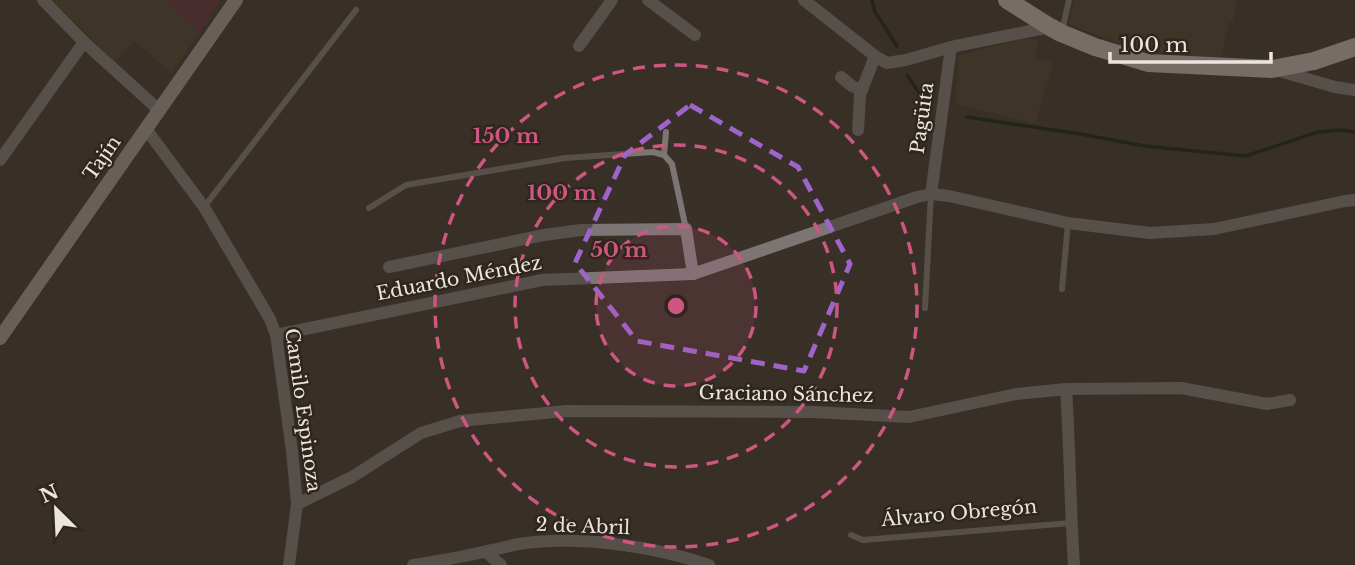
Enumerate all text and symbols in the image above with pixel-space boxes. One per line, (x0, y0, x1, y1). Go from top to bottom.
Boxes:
scale bar (1110, 21, 1271, 65)
text: 100 m (1120, 32, 1188, 58)
street label: Pagüita (906, 80, 938, 155)
text: 150 m (473, 123, 539, 149)
street label: Tajín (78, 131, 126, 185)
text: 100 m (527, 180, 597, 206)
text: 50 m (590, 237, 648, 263)
street label: Eduardo Méndez (374, 251, 544, 305)
centre of rings (664, 294, 688, 318)
street label: Camilo Espinoza (280, 327, 326, 494)
street label: Graciano Sánchez (698, 381, 874, 407)
north arrow (21, 474, 91, 544)
text: N (36, 480, 62, 508)
street label: Álvaro Obregón (879, 495, 1038, 531)
street label: 2 de Abril (535, 513, 631, 539)

